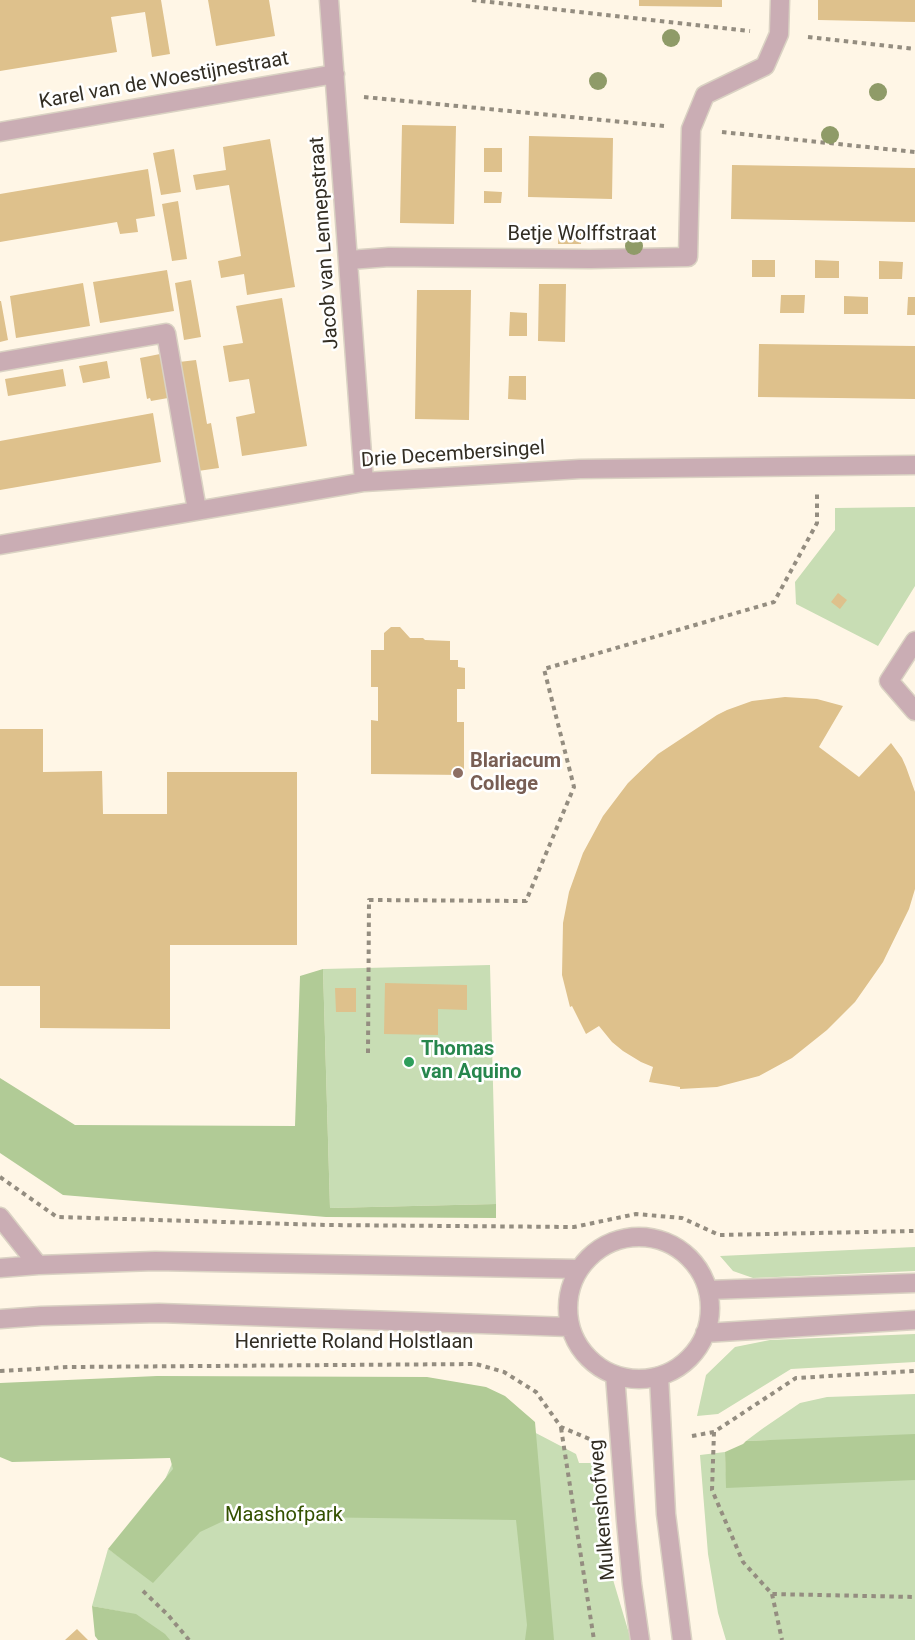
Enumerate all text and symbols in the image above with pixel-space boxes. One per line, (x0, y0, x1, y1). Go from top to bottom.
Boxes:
street label: Karel van de Woestijnestraat (37, 47, 291, 115)
street label: Jacob van Lennepstraat (306, 136, 344, 350)
street label: Betje Wolffstraat (507, 223, 657, 247)
street label: Drie Decembersingel (360, 437, 546, 473)
place label: Blariacum College (470, 750, 561, 797)
marker: Blariacum College (451, 766, 465, 780)
place label: Thomas van Aquino (421, 1038, 522, 1085)
marker: Thomas van Aquino (402, 1055, 416, 1069)
street label: Henriette Roland Holstlaan (235, 1331, 473, 1355)
street label: Mulkenshofweg (585, 1438, 621, 1582)
park label: Maashofpark (225, 1504, 343, 1528)

